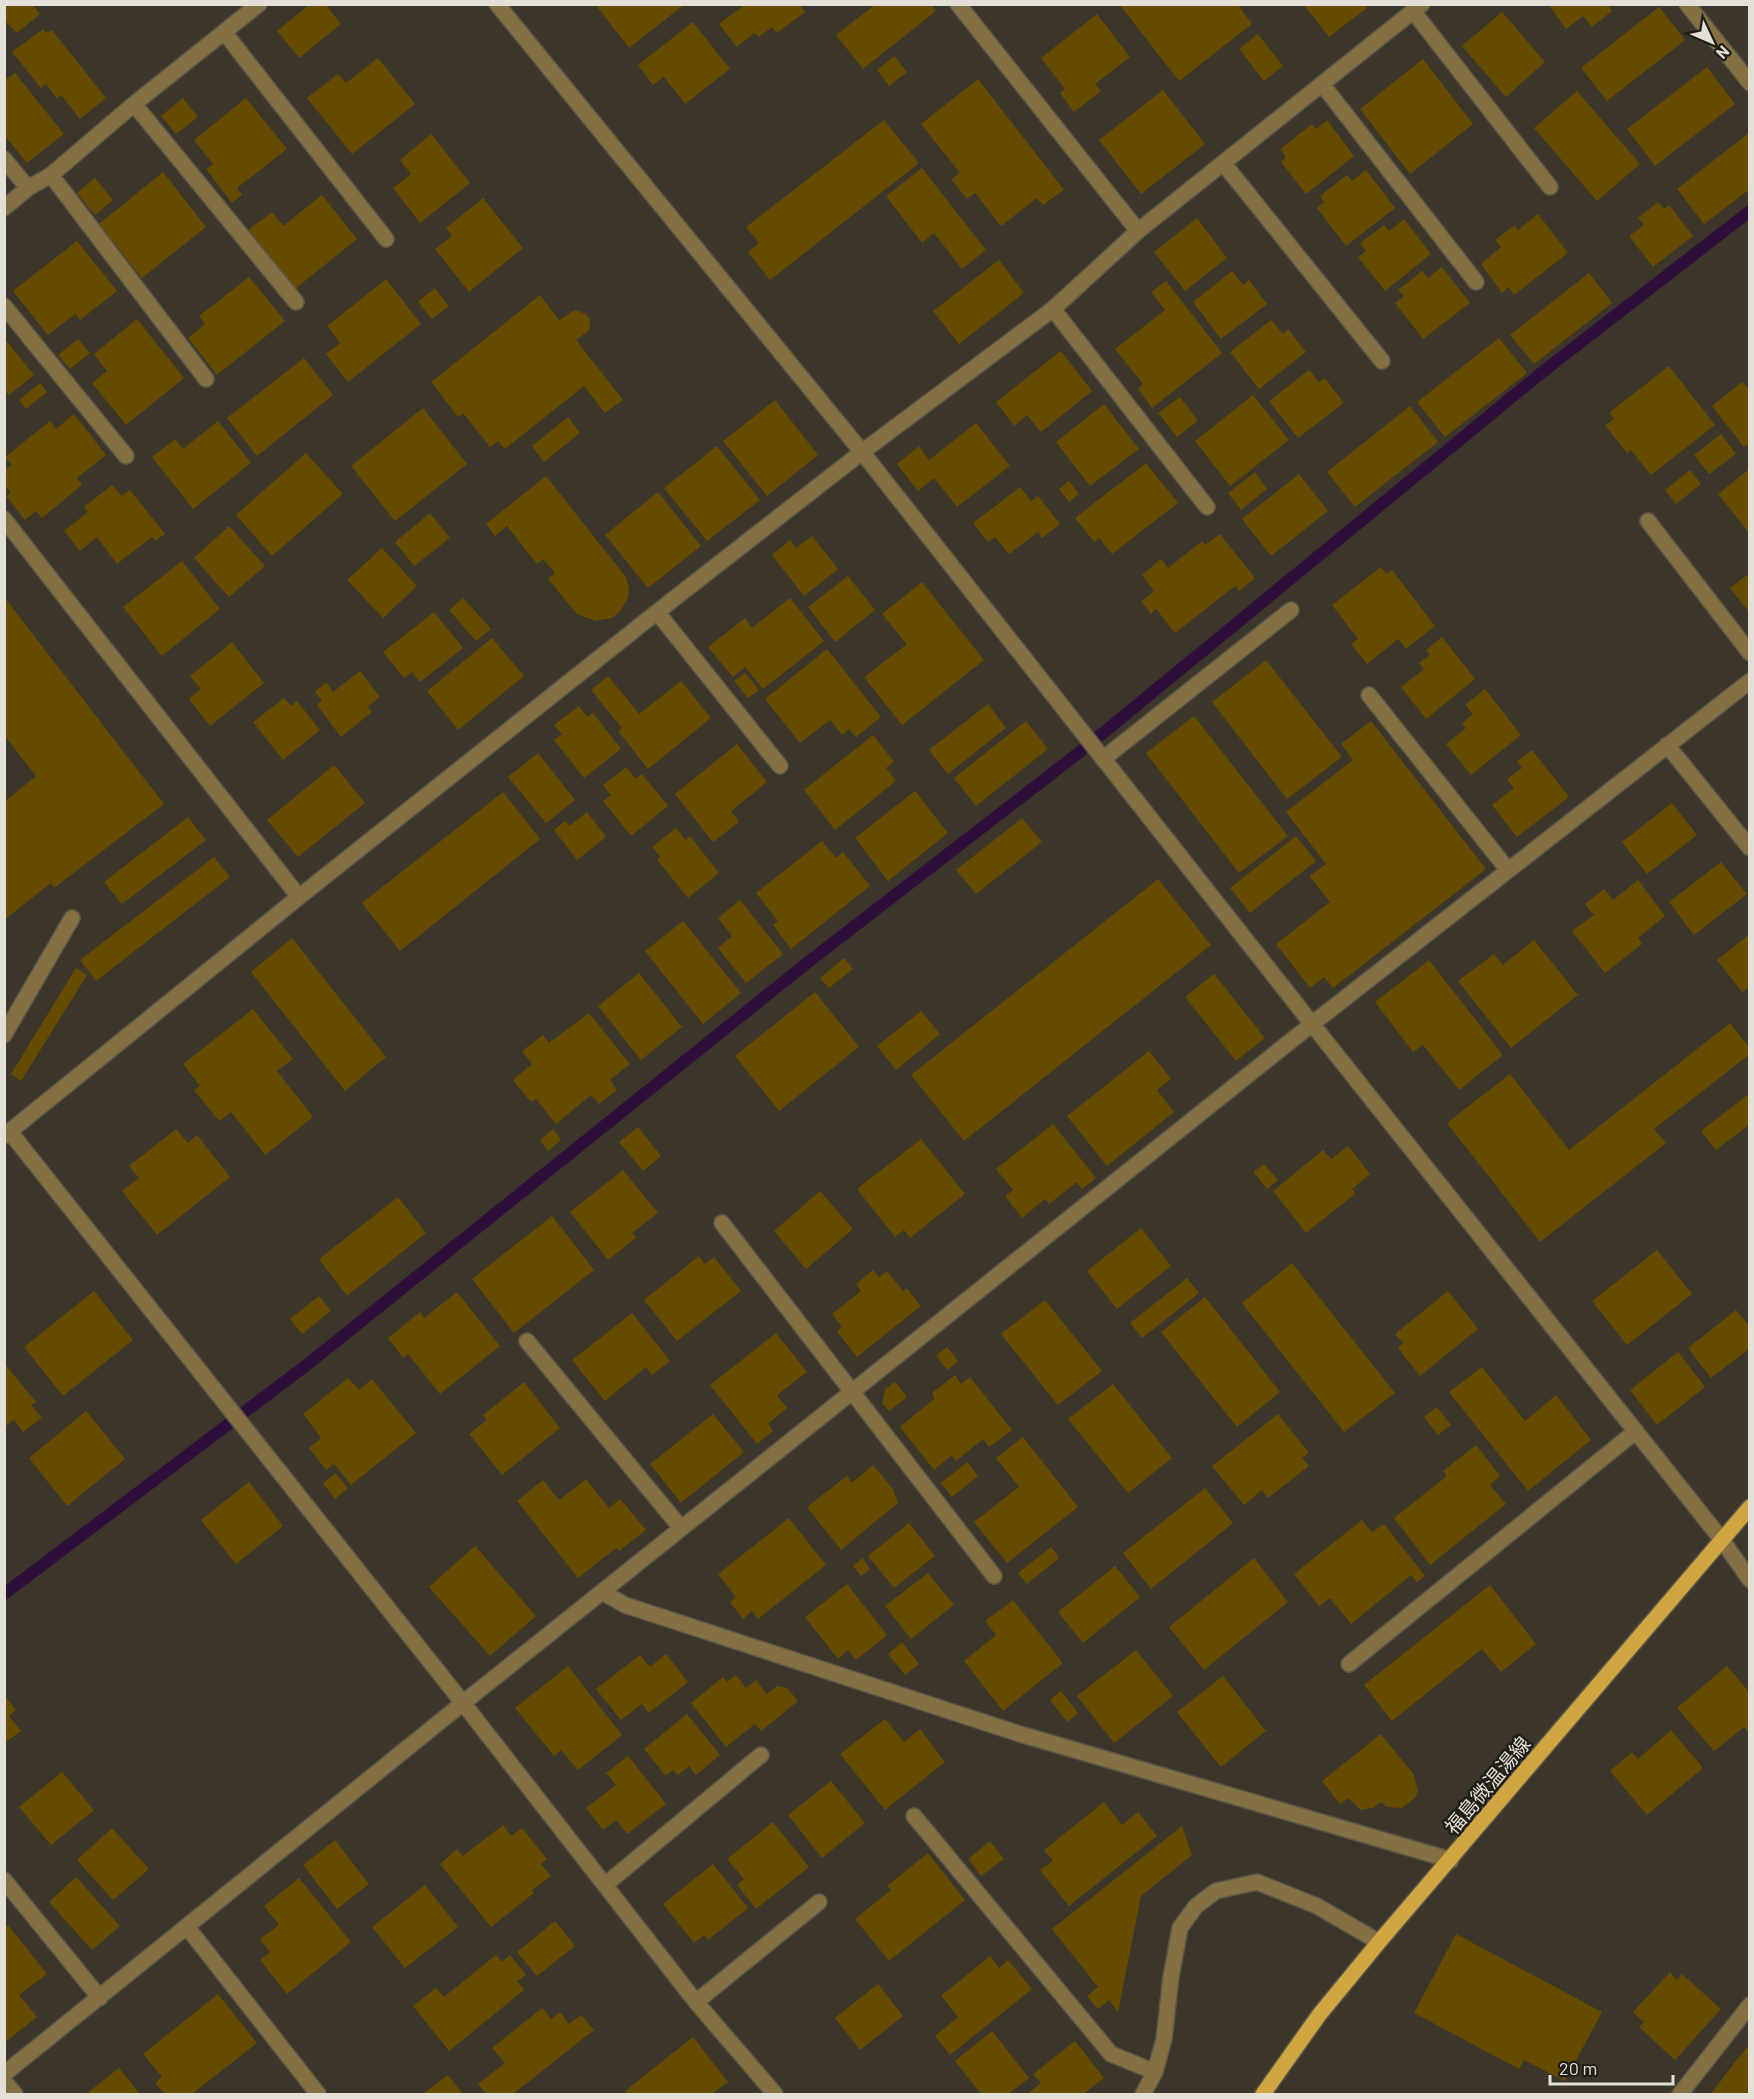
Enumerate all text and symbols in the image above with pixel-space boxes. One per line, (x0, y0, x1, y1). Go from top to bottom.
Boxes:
north arrow (1682, 12, 1742, 72)
text: N (1713, 42, 1734, 63)
street label: 福島微温湯線 (1439, 1731, 1535, 1839)
scale bar (1550, 2048, 1673, 2086)
text: 20 m (1559, 2057, 1597, 2079)

